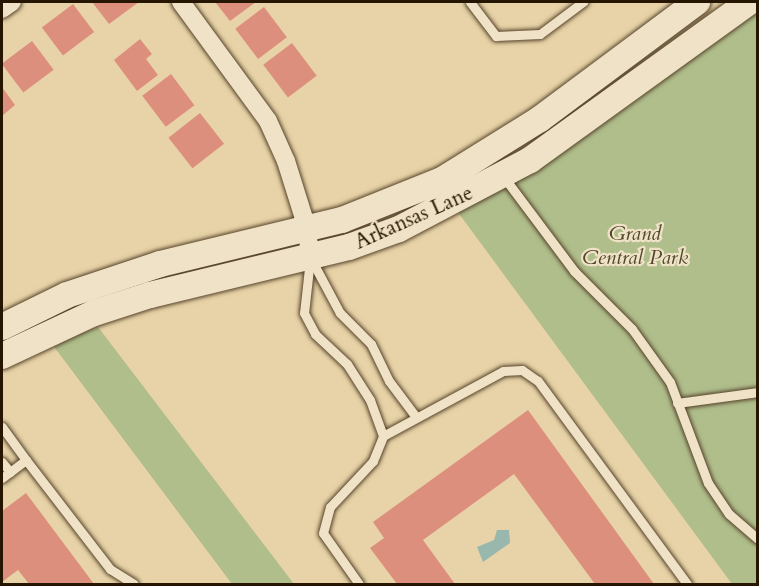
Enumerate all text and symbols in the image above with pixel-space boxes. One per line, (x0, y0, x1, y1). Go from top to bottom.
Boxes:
street label: Arkansas Lane (351, 181, 477, 255)
park label: Grand Central Park (582, 221, 688, 271)

